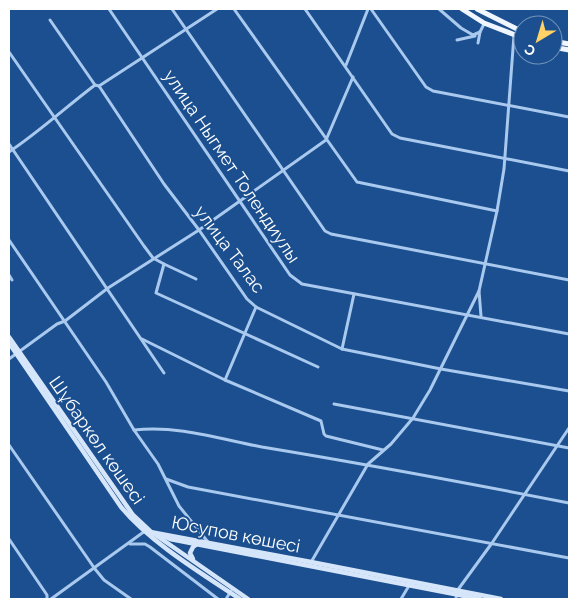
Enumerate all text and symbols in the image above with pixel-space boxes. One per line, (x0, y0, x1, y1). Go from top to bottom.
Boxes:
north arrow (513, 15, 563, 65)
text: С (521, 41, 539, 60)
street label: улица Ныгмет Толендиулы (159, 65, 305, 267)
street label: улица Талас (190, 201, 270, 297)
street label: Шұбаркөл көшесі (45, 372, 149, 508)
street label: Юсупов көшесі (170, 511, 302, 557)

